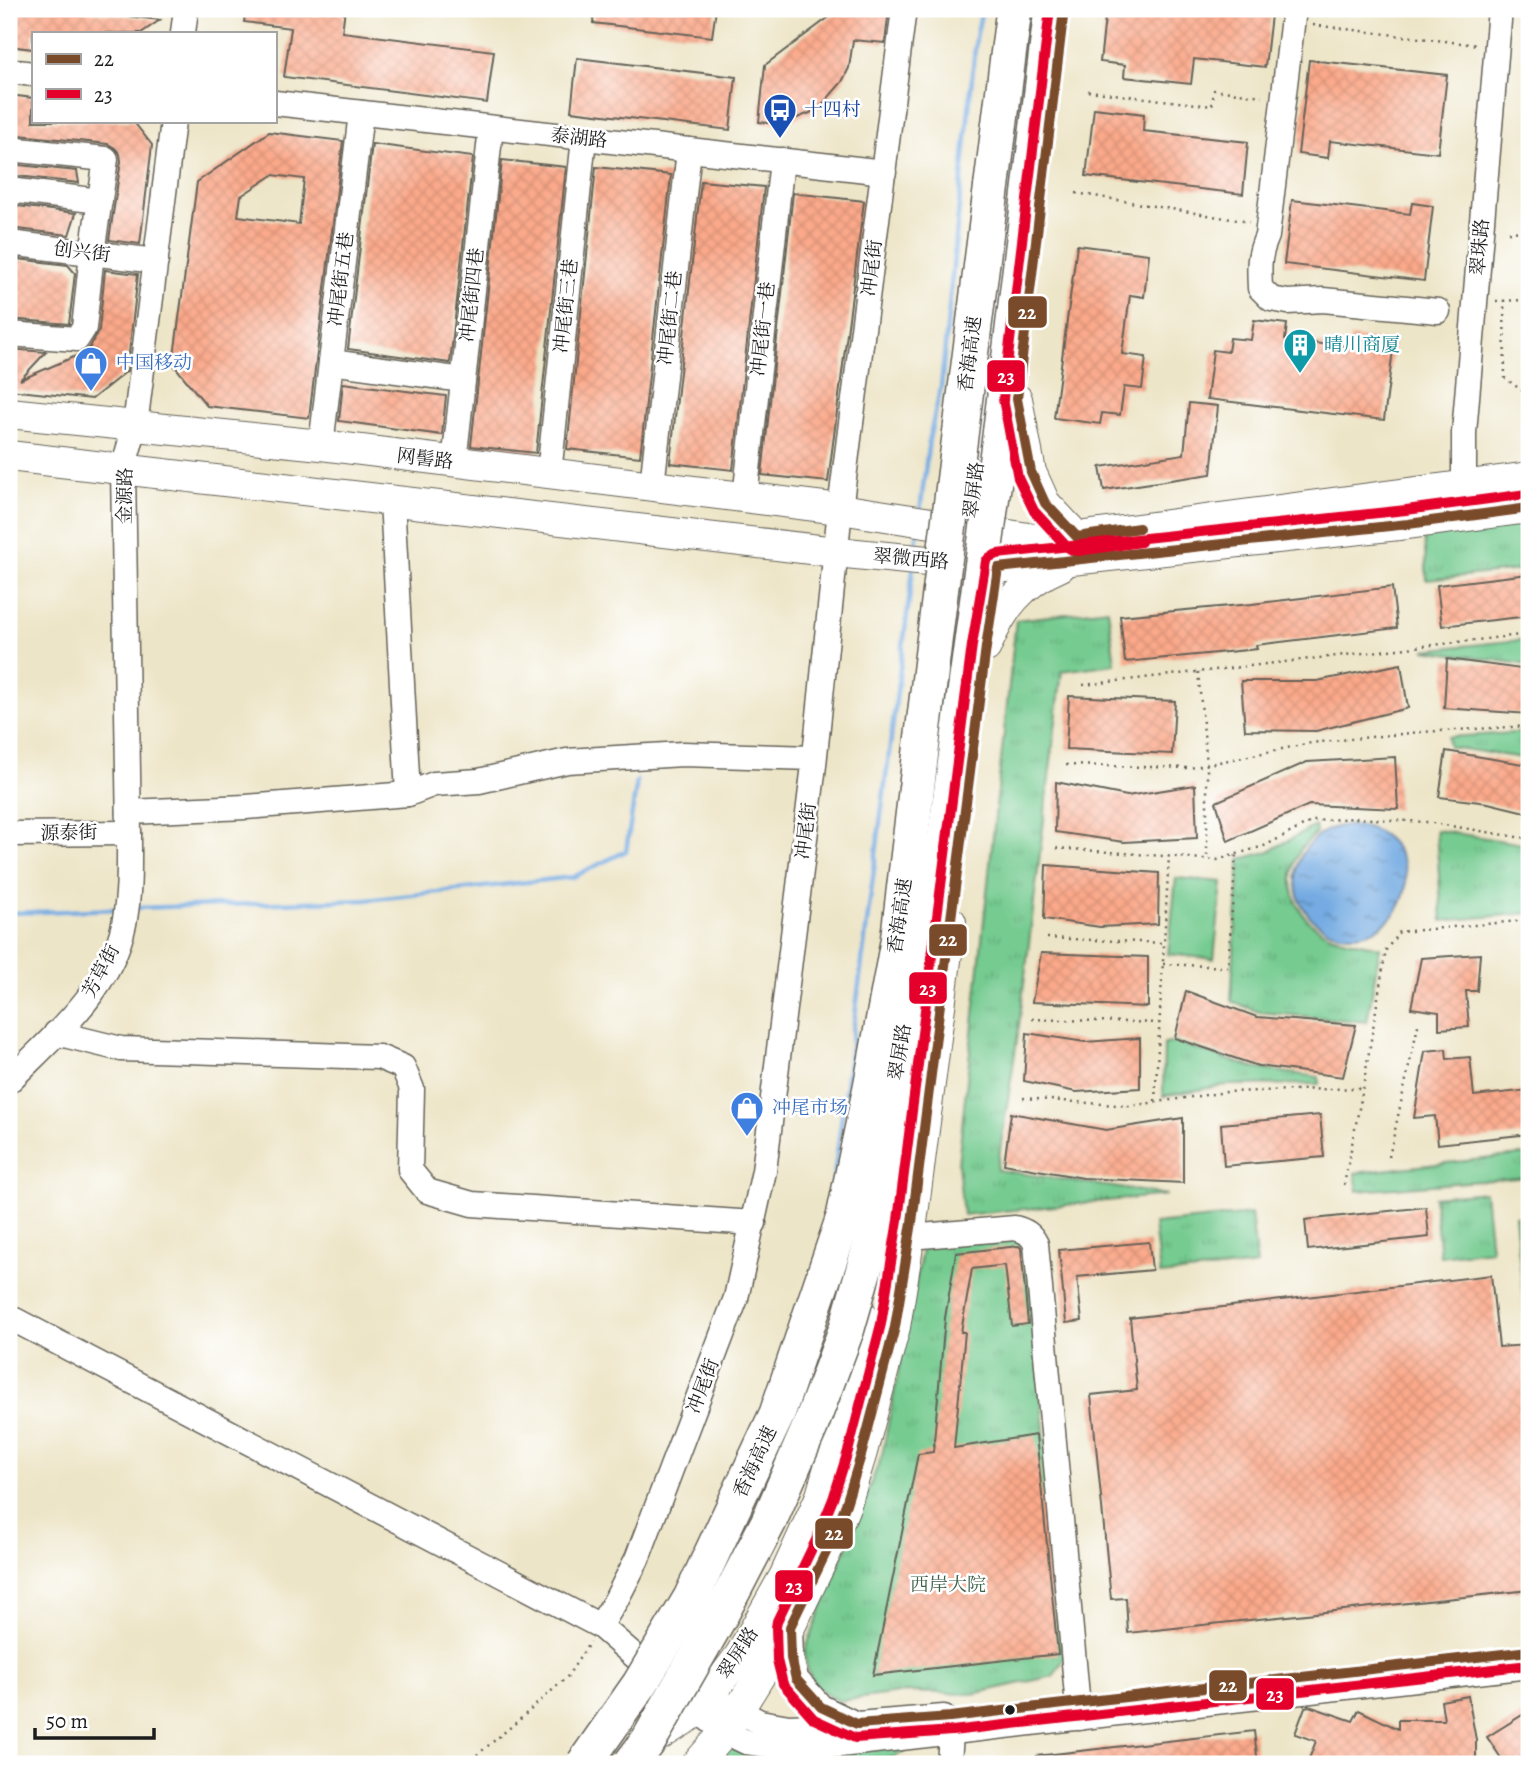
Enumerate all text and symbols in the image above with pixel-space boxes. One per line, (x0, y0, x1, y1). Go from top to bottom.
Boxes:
legend (32, 32, 276, 122)
text: 22 (94, 45, 114, 73)
text: 23 (94, 81, 113, 109)
bus stop icon: 十四村 (761, 91, 799, 140)
place label: 十四村 (804, 97, 861, 123)
street label: 泰湖路 (549, 122, 609, 154)
street label: 翠珠路 (1465, 217, 1495, 277)
street label: 冲尾街五巷 (322, 230, 360, 328)
street label: 创兴街 (52, 236, 112, 268)
street label: 冲尾街 (856, 238, 888, 298)
street label: 冲尾街四巷 (454, 246, 490, 344)
street label: 冲尾街三巷 (548, 257, 584, 355)
street label: 冲尾街二巷 (652, 269, 688, 367)
street label: 冲尾街一巷 (745, 280, 781, 378)
line badge: 22 (1007, 295, 1048, 329)
text: 22 (1018, 300, 1036, 326)
street label: 香海高速 (952, 315, 988, 393)
building icon: 晴川商厦 (1281, 326, 1319, 375)
place label: 晴川商厦 (1324, 332, 1400, 358)
shop icon: 中国移动 (72, 344, 110, 393)
place label: 中国移动 (116, 350, 192, 376)
line badge: 23 (986, 359, 1026, 393)
text: 23 (997, 364, 1015, 390)
street label: 网髻路 (395, 443, 455, 475)
street label: 翠屏路 (958, 460, 990, 520)
street label: 金源路 (112, 467, 138, 525)
street label: 翠微西路 (872, 543, 950, 575)
street label: 冲尾街 (790, 801, 822, 861)
street label: 源泰街 (40, 820, 98, 846)
street label: 香海高速 (882, 877, 918, 955)
line badge: 22 (928, 923, 968, 957)
text: 22 (939, 927, 957, 953)
street label: 芳草街 (76, 940, 126, 1002)
line badge: 23 (908, 971, 948, 1005)
text: 23 (919, 976, 937, 1002)
street label: 翠屏路 (883, 1022, 917, 1082)
shop icon: 冲尾市场 (728, 1089, 766, 1138)
place label: 冲尾市场 (772, 1095, 848, 1121)
street label: 冲尾街 (681, 1355, 725, 1417)
street label: 香海高速 (727, 1422, 783, 1502)
line badge: 22 (814, 1517, 854, 1550)
text: 22 (825, 1521, 843, 1547)
line badge: 23 (774, 1569, 814, 1603)
park label: 西岸大院 (910, 1572, 986, 1598)
text: 23 (785, 1574, 803, 1600)
street label: 翠屏路 (712, 1622, 764, 1684)
line badge: 22 (1208, 1669, 1248, 1702)
text: 22 (1219, 1673, 1237, 1699)
line badge: 23 (1255, 1677, 1295, 1711)
text: 23 (1266, 1682, 1284, 1708)
scale bar (35, 1696, 154, 1740)
unlabelled marker (1003, 1703, 1017, 1717)
text: 50 m (46, 1707, 88, 1735)

